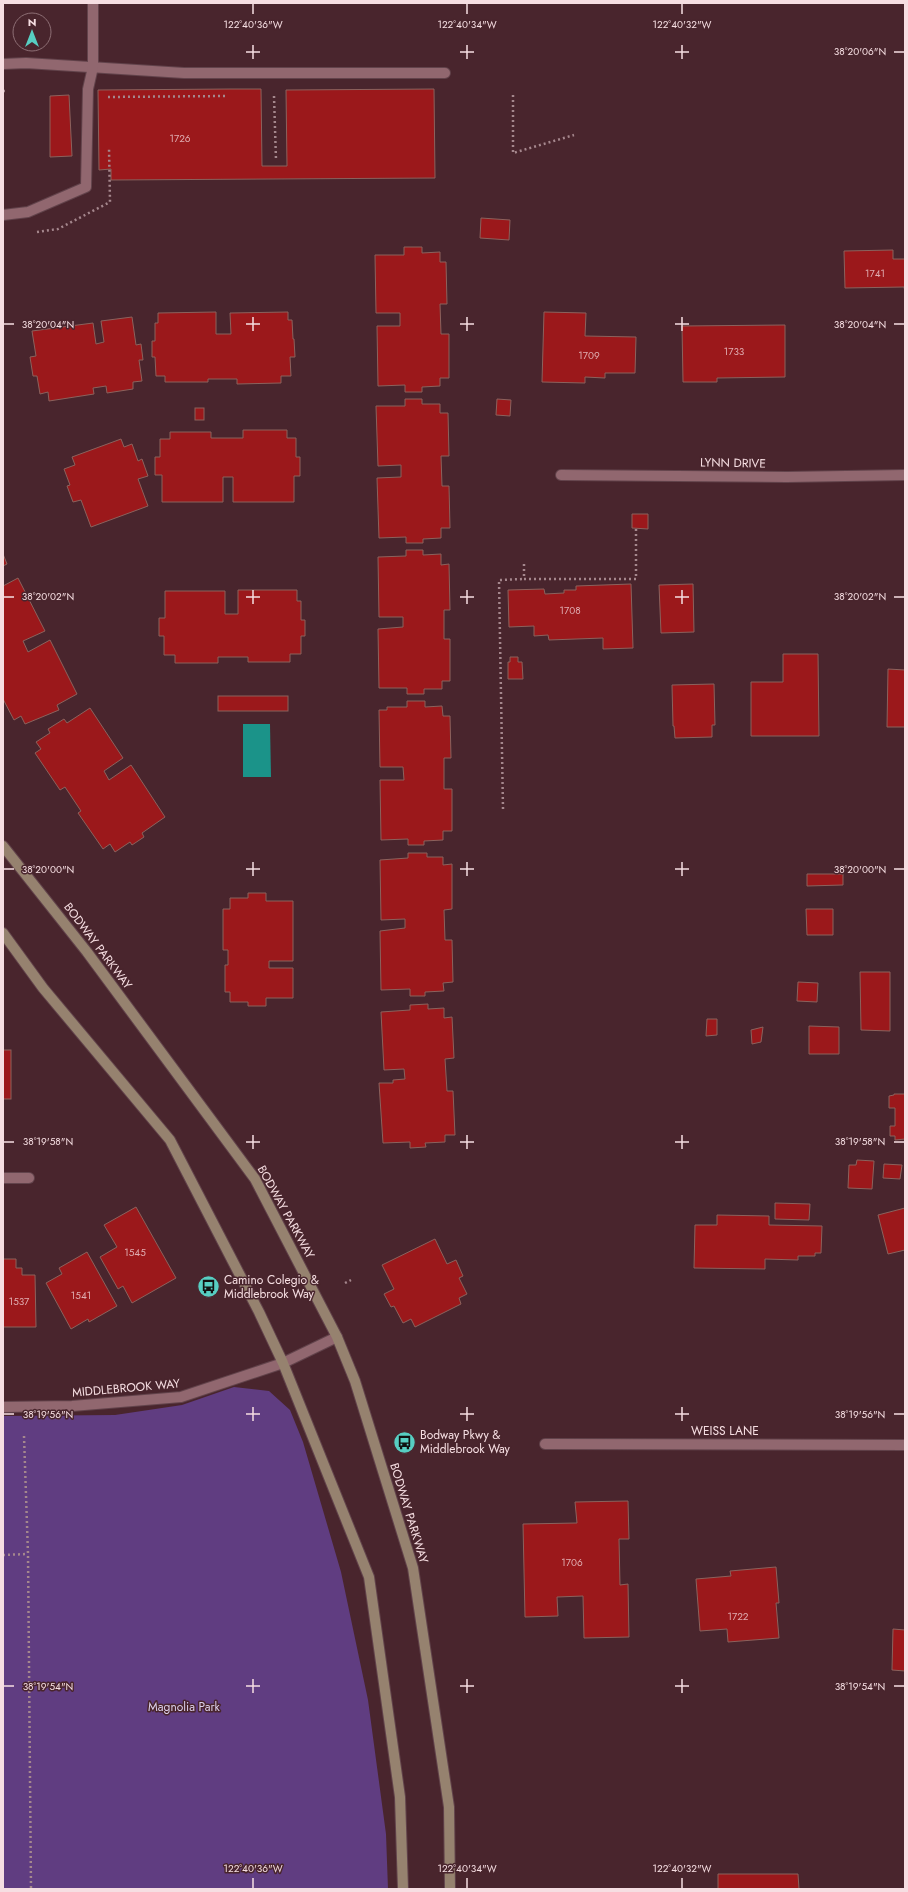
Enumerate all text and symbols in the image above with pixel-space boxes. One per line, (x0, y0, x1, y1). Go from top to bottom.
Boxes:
north arrow (12, 12, 52, 52)
text: N (28, 14, 36, 30)
text: 122°40'36"W (223, 17, 283, 32)
text: 122°40'34"W (437, 17, 497, 32)
text: 122°40'32"W (652, 17, 712, 32)
text: 38°20'06"N (834, 44, 886, 59)
house number: 1726 (169, 131, 191, 146)
house number: 1741 (865, 266, 885, 281)
text: 38°20'04"N (22, 317, 74, 332)
text: 38°20'04"N (834, 317, 886, 332)
house number: 1733 (724, 344, 745, 359)
house number: 1709 (578, 348, 600, 363)
street label: LYNN DRIVE (700, 453, 766, 473)
text: 38°20'02"N (22, 589, 74, 604)
text: 38°20'02"N (834, 589, 886, 604)
house number: 1708 (559, 603, 581, 618)
text: 38°20'00"N (22, 862, 74, 877)
text: 38°20'00"N (834, 862, 886, 877)
street label: BODWAY PARKWAY (59, 899, 137, 993)
text: 38°19'58"N (23, 1134, 73, 1149)
text: 38°19'58"N (835, 1134, 885, 1149)
street label: BODWAY PARKWAY (253, 1162, 319, 1262)
house number: 1545 (124, 1245, 146, 1260)
place label: Camino Colegio & Middlebrook Way (224, 1271, 319, 1303)
bus stop icon: Camino Colegio & Middlebrook Way (195, 1274, 221, 1300)
house number: 1541 (71, 1288, 91, 1303)
house number: 1537 (9, 1294, 30, 1309)
street label: MIDDLEBROOK WAY (71, 1374, 181, 1402)
text: 38°19'56"N (23, 1407, 73, 1422)
text: 38°19'56"N (835, 1407, 885, 1422)
street label: WEISS LANE (691, 1422, 759, 1440)
place label: Bodway Pkwy & Middlebrook Way (420, 1426, 511, 1458)
bus stop icon: Bodway Pkwy & Middlebrook Way (392, 1429, 418, 1455)
street label: BODWAY PARKWAY (385, 1461, 433, 1566)
house number: 1706 (561, 1555, 583, 1570)
house number: 1722 (727, 1609, 749, 1624)
text: 38°19'54"N (23, 1679, 73, 1694)
text: 38°19'54"N (835, 1679, 885, 1694)
park label: Magnolia Park (148, 1698, 221, 1716)
text: 122°40'36"W (223, 1861, 283, 1876)
text: 122°40'34"W (437, 1861, 497, 1876)
text: 122°40'32"W (652, 1861, 712, 1876)

